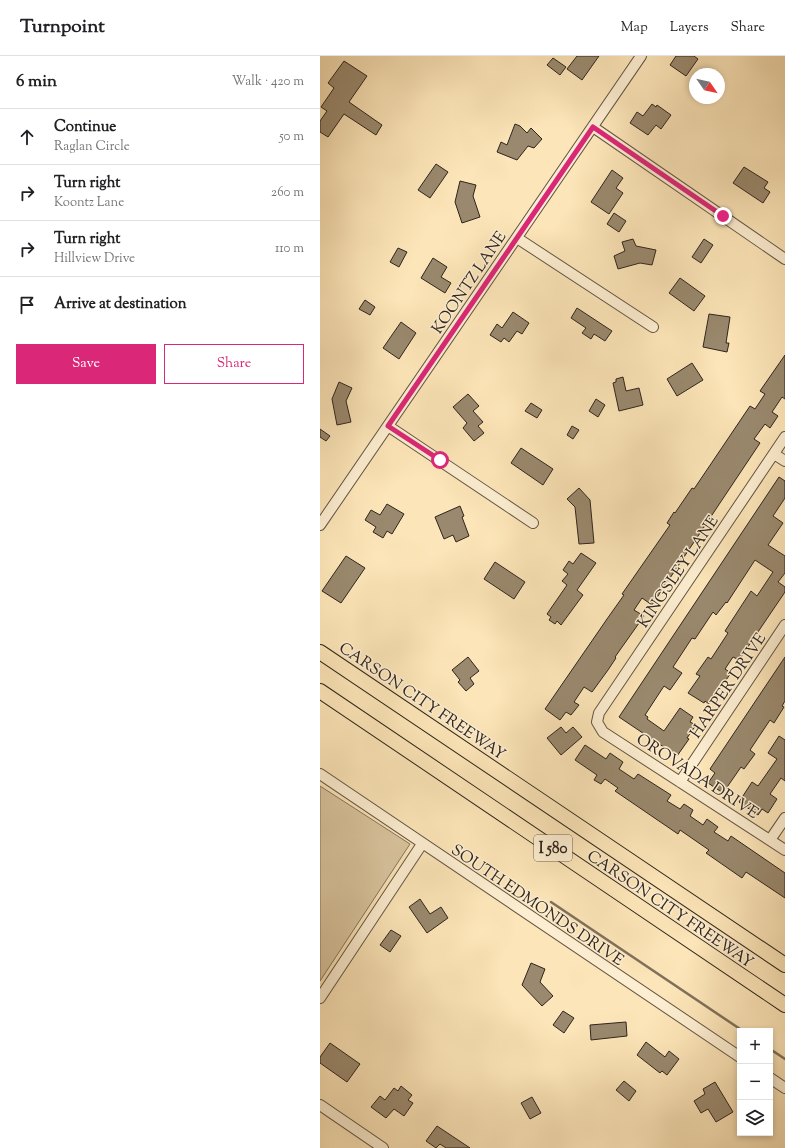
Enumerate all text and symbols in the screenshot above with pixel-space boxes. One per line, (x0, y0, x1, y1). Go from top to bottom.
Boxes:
text: Turnpoint (20, 14, 105, 41)
text: Map (621, 18, 648, 38)
text: Layers (670, 18, 708, 38)
text: Share (730, 18, 765, 38)
north arrow (689, 68, 725, 104)
text: 6 min (16, 70, 57, 94)
text: Walk · 420 m (232, 73, 304, 91)
text: Continue (54, 117, 116, 138)
icon: ahead (16, 126, 38, 148)
text: 50 m (279, 128, 304, 146)
text: Raglan Circle (54, 138, 130, 156)
text: Turn right (54, 173, 120, 194)
icon: right (16, 182, 38, 204)
text: 260 m (271, 184, 304, 202)
text: Koontz Lane (54, 194, 124, 212)
route end (714, 207, 732, 225)
street label: KOONTZ LANE (427, 227, 513, 339)
text: Turn right (54, 229, 120, 250)
icon: right (16, 238, 38, 260)
text: 110 m (275, 240, 304, 258)
text: Hillview Drive (54, 250, 135, 268)
icon: arrive (16, 294, 38, 316)
text: Arrive at destination (54, 294, 187, 315)
button: Save (16, 344, 156, 384)
button: Share (164, 344, 304, 384)
route start (431, 451, 449, 469)
street label: KINGSLEY LANE (633, 511, 726, 633)
street label: HARPER DRIVE (685, 629, 773, 744)
street label: CARSON CITY FREEWAY (334, 637, 510, 767)
street label: OROVADA DRIVE (631, 729, 763, 826)
road number: I 580 (534, 835, 572, 861)
street label: SOUTH EDMONDS DRIVE (446, 840, 628, 973)
street label: CARSON CITY FREEWAY (582, 845, 758, 975)
map controls (737, 1028, 773, 1136)
button: + (737, 1028, 773, 1064)
button: − (737, 1064, 773, 1100)
button: layers (737, 1100, 773, 1136)

